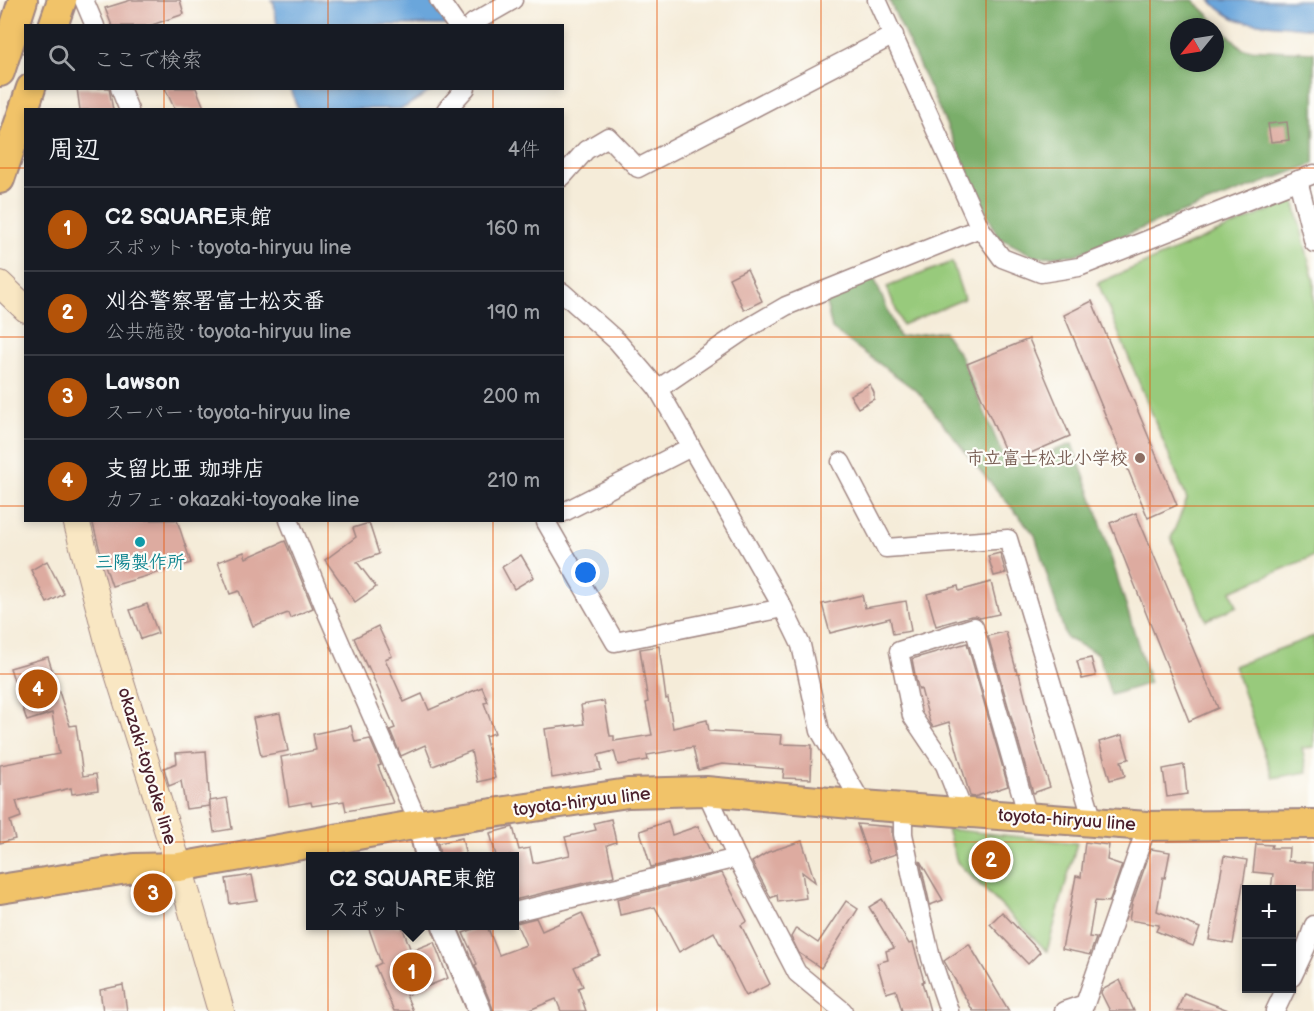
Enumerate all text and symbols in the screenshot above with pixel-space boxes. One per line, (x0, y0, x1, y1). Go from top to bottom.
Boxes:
north arrow (1170, 18, 1224, 72)
search box (24, 24, 564, 90)
icon: search (45, 41, 78, 74)
text: ここで検索 (93, 47, 203, 74)
text: 周辺 (48, 135, 100, 166)
text: 4件 (508, 138, 540, 162)
text: C2 SQUARE東館 (105, 204, 272, 231)
text: 1 (63, 217, 72, 241)
text: 160 m (486, 217, 540, 241)
text: スポット · toyota-hiryuu line (105, 236, 351, 260)
text: 刈谷警察署富士松交番 (105, 288, 325, 315)
text: 2 (62, 301, 73, 325)
text: 190 m (487, 301, 540, 325)
text: 公共施設 · toyota-hiryuu line (105, 320, 351, 344)
text: Lawson (105, 369, 180, 396)
text: 3 (62, 385, 73, 409)
text: 200 m (483, 385, 540, 409)
text: スーパー · toyota-hiryuu line (105, 401, 351, 425)
place label: 市立富士松北小学校 (966, 448, 1128, 469)
marker: 市立富士松北小学校 (1133, 451, 1147, 465)
text: 支留比亜 珈琲店 (105, 456, 265, 483)
text: 4 (62, 469, 73, 493)
text: 210 m (487, 469, 540, 493)
text: カフェ · okazaki-toyoake line (105, 488, 359, 512)
marker: 三陽製作所 (133, 535, 147, 549)
place label: 三陽製作所 (95, 552, 185, 573)
your location (571, 558, 600, 587)
pin: 4 (18, 666, 57, 712)
street label: okazaki-toyoake line (113, 685, 181, 847)
street label: toyota-hiryuu line (512, 783, 652, 821)
street label: toyota-hiryuu line (997, 805, 1137, 835)
pin: 2 (972, 838, 1010, 882)
popup (306, 852, 519, 930)
text: C2 SQUARE東館 (329, 866, 496, 893)
pin: 3 (134, 870, 172, 916)
map controls (1242, 885, 1296, 993)
button: + (1242, 885, 1296, 939)
text: スポット (329, 898, 409, 922)
button: − (1242, 939, 1296, 993)
pin: 1 (392, 950, 432, 994)

